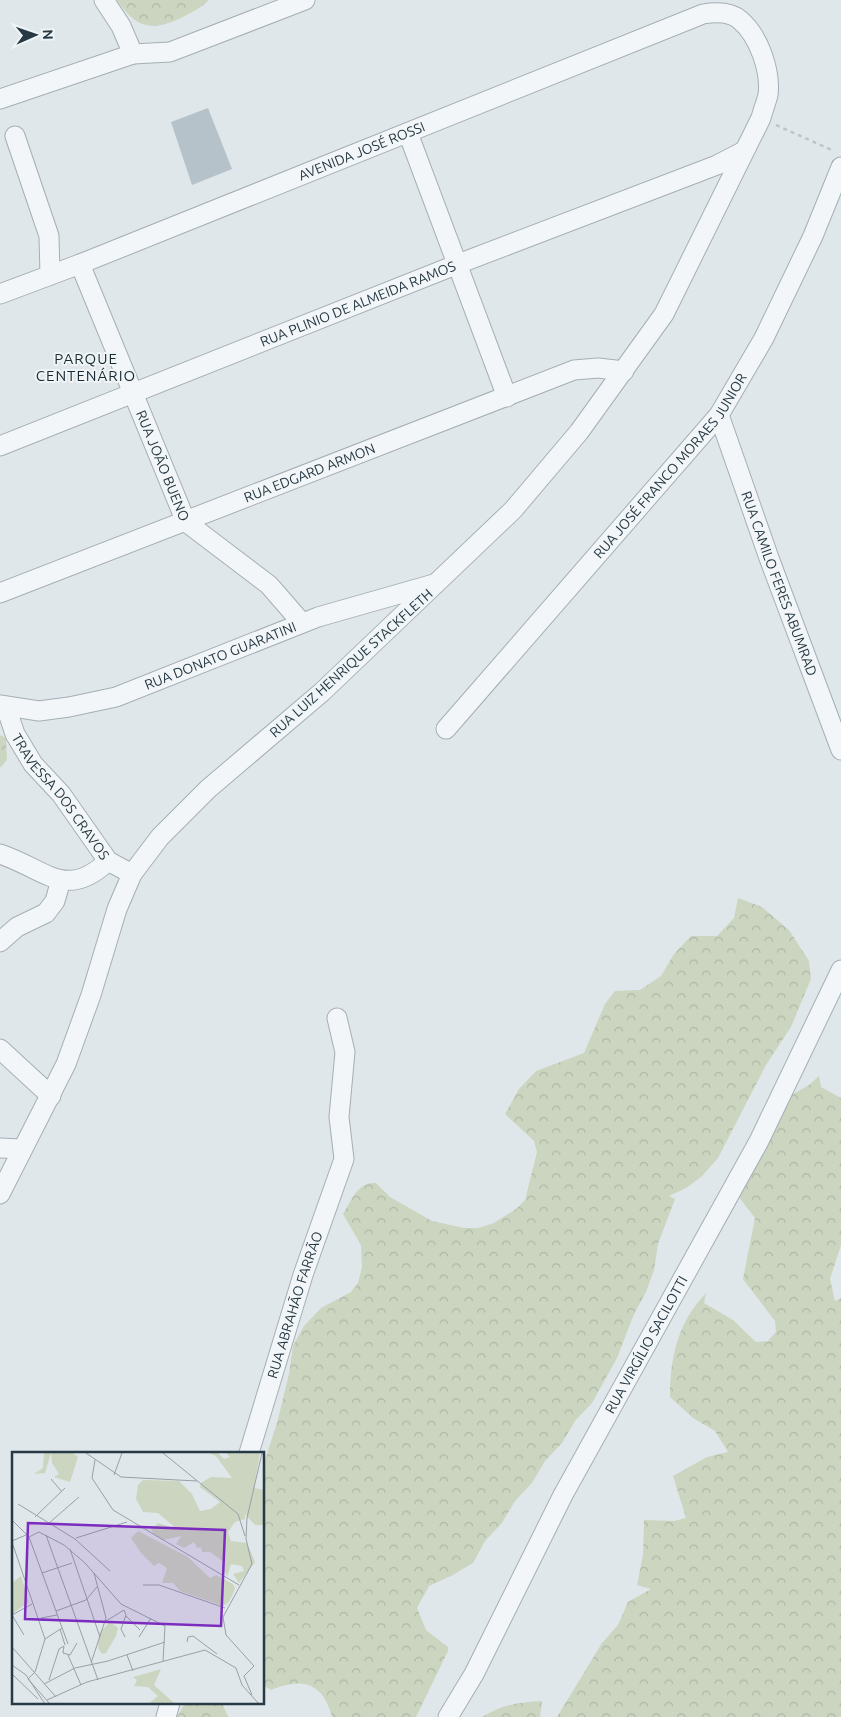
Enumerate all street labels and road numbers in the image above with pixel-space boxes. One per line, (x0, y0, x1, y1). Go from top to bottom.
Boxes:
street label: AVENIDA JOSÉ ROSSI (296, 118, 427, 183)
street label: RUA PLINIO DE ALMEIDA RAMOS (258, 258, 458, 350)
street label: RUA JOSÉ FRANCO MORAES JUNIOR (590, 370, 750, 562)
street label: RUA JOÃO BUENO (133, 408, 193, 524)
street label: RUA EDGARD ARMON (242, 440, 377, 505)
street label: RUA CAMILO FERES ABUMRAD (738, 489, 821, 678)
street label: RUA LUIZ HENRIQUE STACKFLETH (266, 586, 436, 740)
street label: RUA DONATO GUARATINI (142, 618, 298, 693)
street label: TRAVESSA DOS CRAVOS (9, 731, 112, 863)
street label: RUA ABRAHÃO FARRÃO (264, 1229, 326, 1380)
street label: RUA VIRGÍLIO SACILOTTI (602, 1273, 691, 1416)

